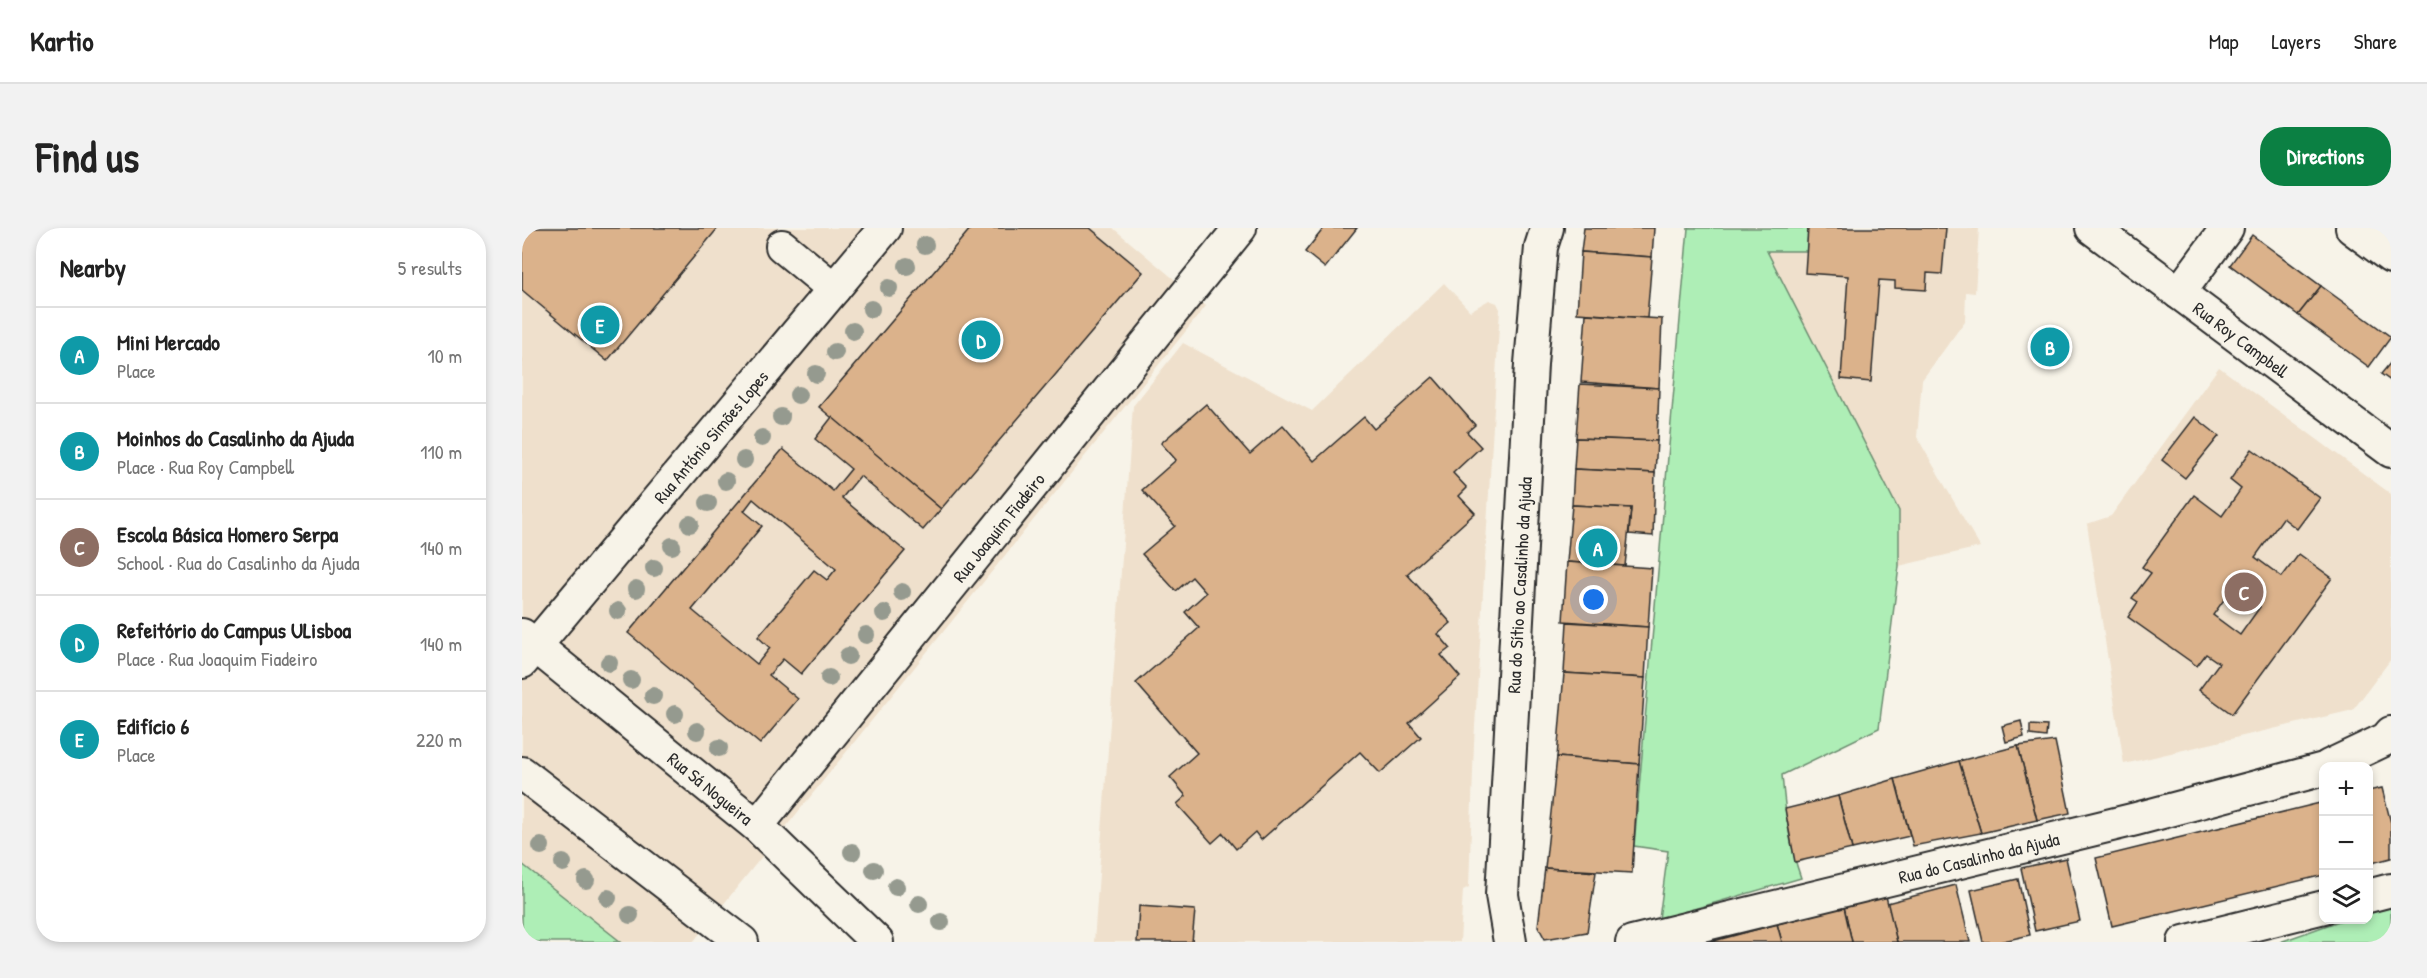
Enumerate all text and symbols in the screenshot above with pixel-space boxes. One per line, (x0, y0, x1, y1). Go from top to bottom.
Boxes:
text: Kartio (30, 22, 94, 60)
text: Map (2209, 27, 2238, 56)
text: Layers (2271, 27, 2321, 56)
text: Share (2354, 27, 2397, 56)
button: Directions (2260, 127, 2391, 186)
text: Find us (36, 128, 139, 185)
text: Nearby (60, 250, 126, 285)
text: 5 results (398, 254, 462, 281)
street label: Rua Roy Campbell (2188, 295, 2294, 383)
pin: E (580, 302, 620, 348)
pin: D (962, 318, 1000, 362)
pin: B (2030, 324, 2069, 370)
text: Mini Mercado (117, 327, 220, 357)
text: A (75, 342, 84, 369)
text: 10 m (428, 342, 462, 369)
text: Place (117, 357, 156, 384)
street label: Rua António Simões Lopes (648, 365, 774, 508)
text: Moinhos do Casalinho da Ajuda (117, 423, 354, 453)
text: B (74, 438, 85, 465)
text: 110 m (420, 438, 462, 465)
text: Place · Rua Roy Campbell (117, 453, 294, 480)
street label: Rua Joaquim Fiadeiro (946, 467, 1050, 587)
street label: Rua do Sítio ao Casalinho da Ajuda (1501, 476, 1537, 694)
text: Escola Básica Homero Serpa (117, 519, 338, 549)
pin: A (1578, 526, 1618, 570)
text: C (74, 534, 85, 561)
text: 140 m (420, 534, 462, 561)
text: School · Rua do Casalinho da Ajuda (117, 549, 360, 576)
pin: C (2224, 570, 2264, 614)
your location (1579, 585, 1608, 614)
text: Refeitório do Campus ULisboa (117, 615, 351, 645)
text: D (75, 630, 84, 657)
text: 140 m (420, 630, 462, 657)
text: Place · Rua Joaquim Fiadeiro (117, 645, 317, 672)
text: Edifício 6 (117, 711, 189, 741)
text: E (75, 726, 84, 753)
text: 220 m (416, 726, 462, 753)
text: Place (117, 741, 156, 768)
street label: Rua Sá Nogueira (663, 746, 759, 831)
map controls (2319, 762, 2373, 924)
button: + (2319, 762, 2373, 816)
button: − (2319, 816, 2373, 870)
street label: Rua do Casalinho da Ajuda (1896, 826, 2062, 889)
button: layers (2319, 870, 2373, 924)

